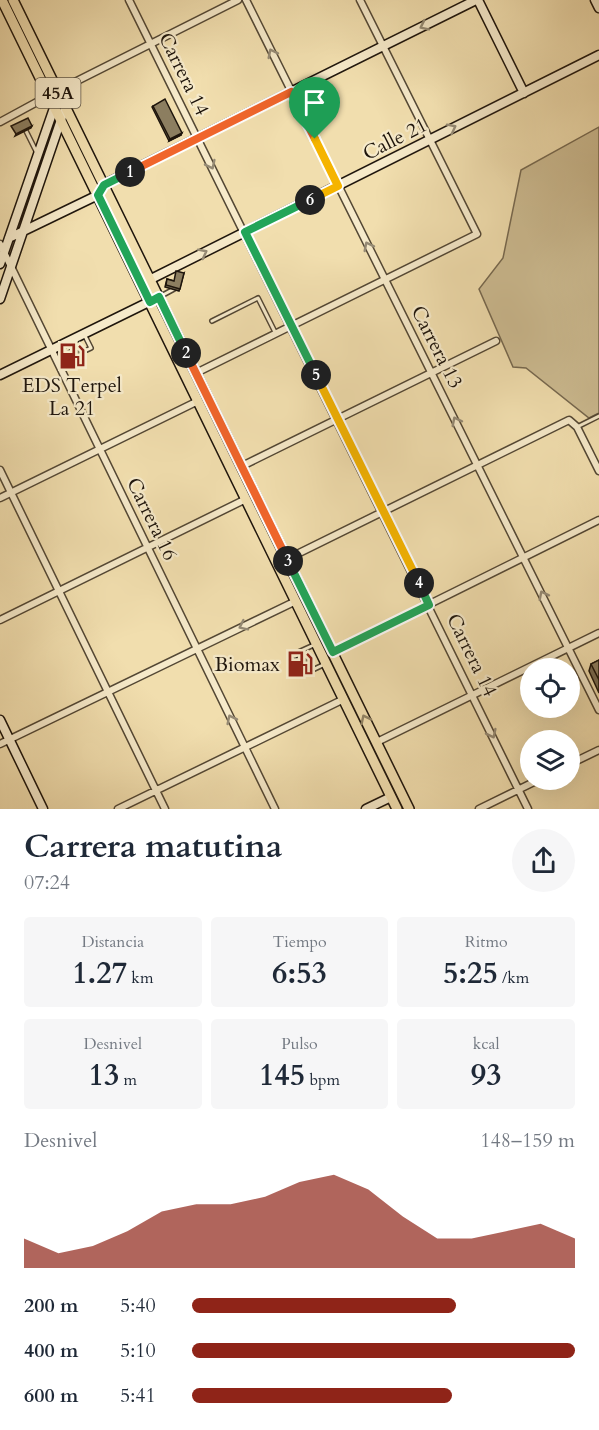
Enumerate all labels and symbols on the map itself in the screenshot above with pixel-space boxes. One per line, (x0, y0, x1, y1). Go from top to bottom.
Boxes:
one-way arrow (419, 19, 430, 30)
street label: Carrera 14 (152, 28, 216, 120)
one-way arrow (268, 49, 279, 60)
pin (289, 77, 340, 139)
road number: 45A (36, 78, 80, 108)
street label: Calle 21 (358, 111, 432, 167)
one-way arrow (446, 124, 457, 136)
pin: 1 (115, 157, 145, 187)
one-way arrow (204, 159, 216, 170)
pin: 6 (295, 185, 325, 215)
one-way arrow (364, 242, 376, 253)
one-way arrow (196, 249, 207, 261)
street label: Carrera 13 (405, 301, 469, 393)
pin: 2 (171, 338, 201, 368)
fuel station icon: EDS Terpel La 21 (57, 341, 87, 371)
pin: 5 (301, 360, 331, 390)
place label: EDS Terpel La 21 (22, 372, 122, 422)
one-way arrow (451, 416, 463, 427)
street label: Carrera 16 (120, 473, 184, 565)
pin: 3 (273, 546, 303, 576)
pin: 4 (404, 568, 434, 598)
one-way arrow (538, 591, 550, 602)
street label: Carrera 14 (440, 609, 504, 701)
one-way arrow (238, 619, 249, 631)
fuel station icon: Biomax (285, 649, 315, 679)
place label: Biomax (214, 651, 280, 678)
one-way arrow (226, 714, 238, 725)
one-way arrow (361, 714, 373, 725)
one-way arrow (484, 727, 496, 738)

